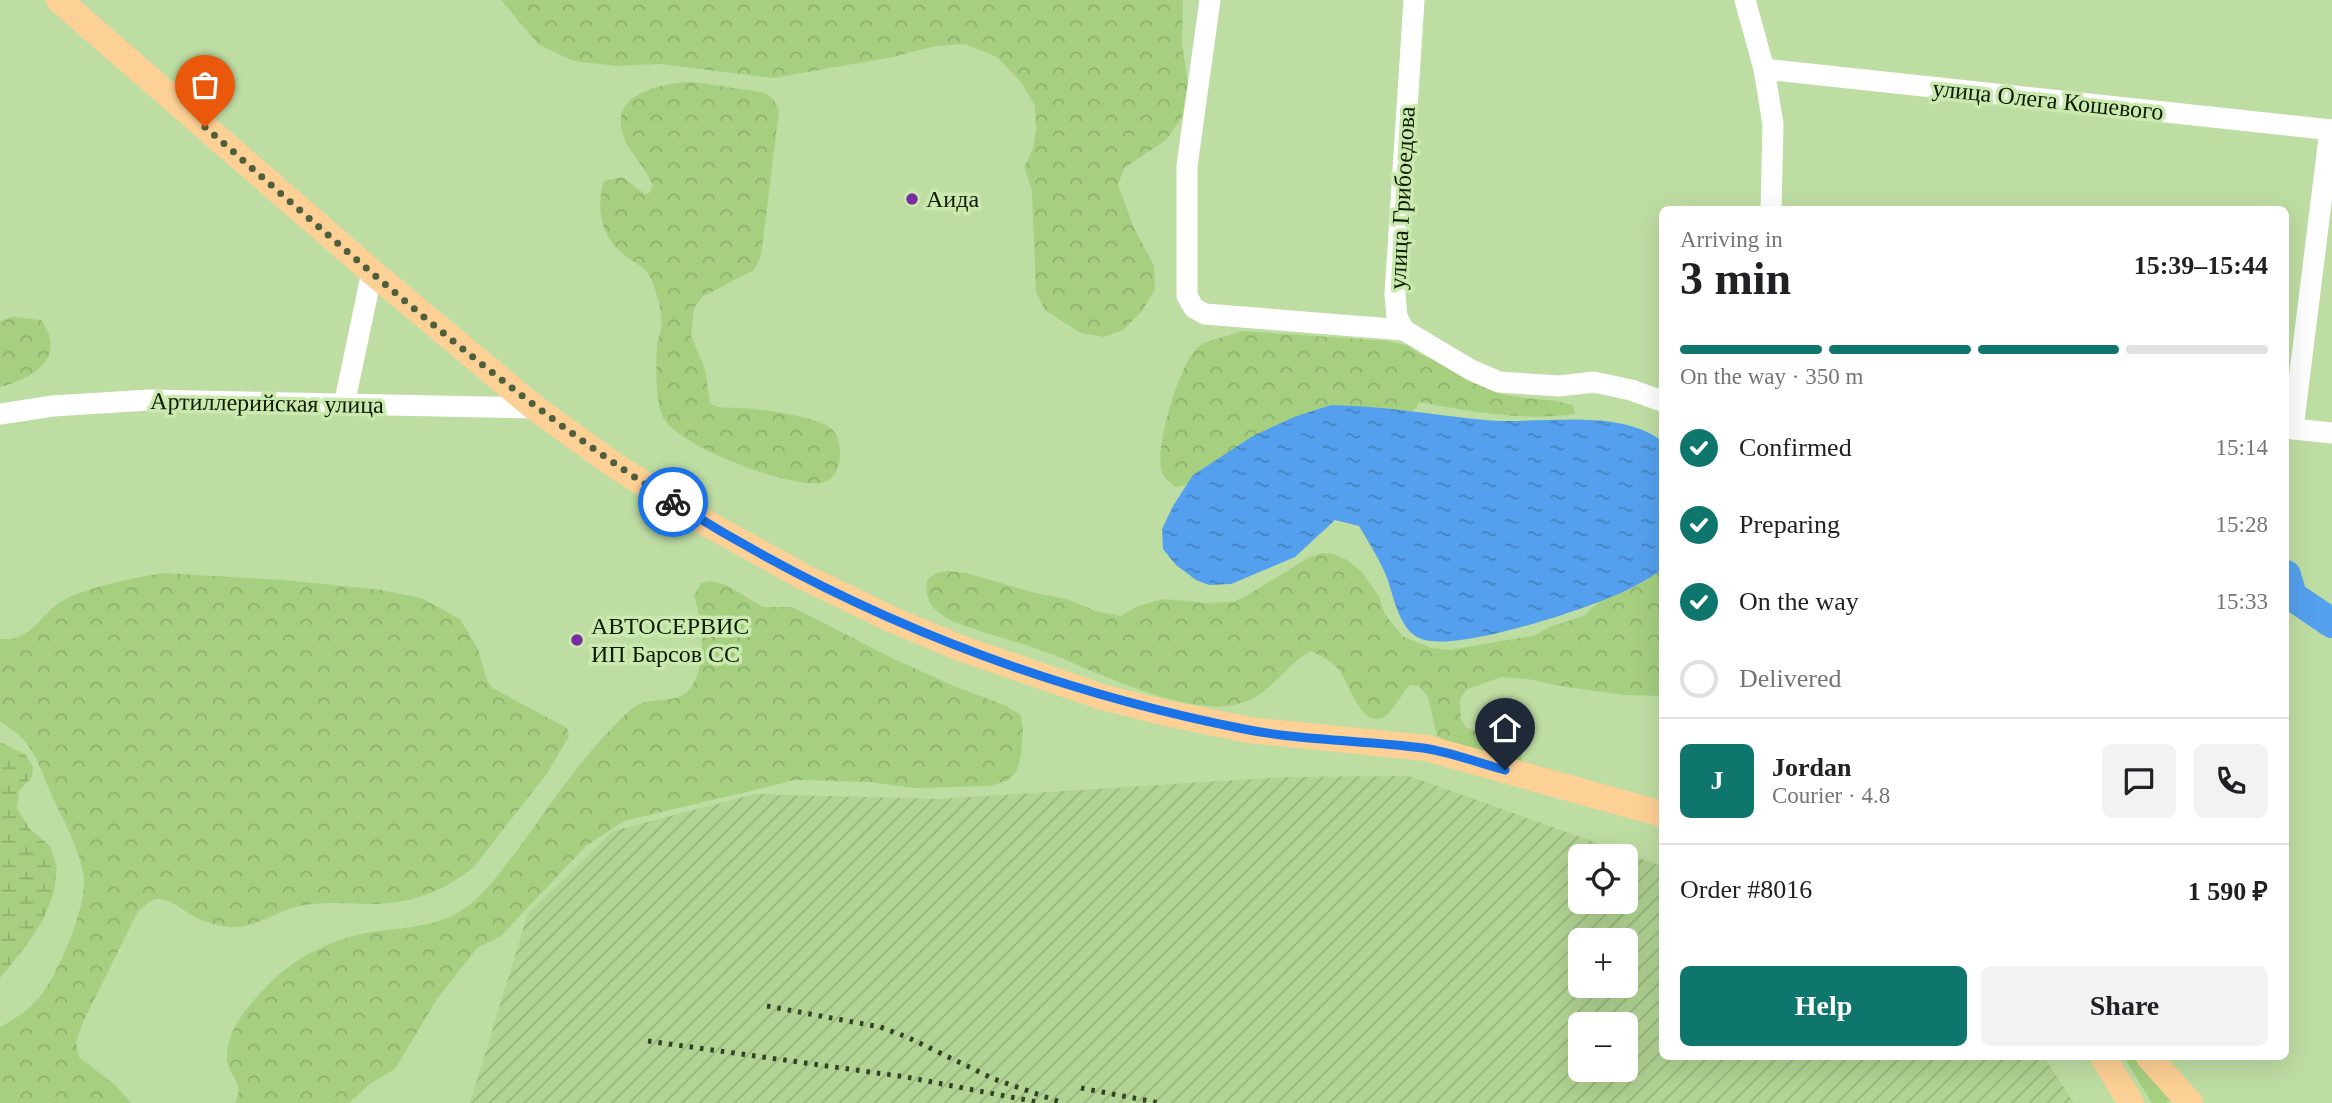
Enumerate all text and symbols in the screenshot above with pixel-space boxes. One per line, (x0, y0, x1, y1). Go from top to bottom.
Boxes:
pin (175, 55, 235, 127)
icon: bag (186, 66, 224, 104)
street label: улица Олега Кошевого (1931, 75, 2165, 125)
street label: улица Грибоедова (1384, 106, 1420, 290)
place label: Аида (926, 186, 979, 212)
marker: Аида (904, 191, 920, 207)
text: Arriving in (1680, 227, 1783, 252)
text: 15:39–15:44 (2134, 251, 2268, 280)
text: 3 min (1680, 253, 1791, 304)
text: On the way · 350 m (1680, 364, 1863, 389)
street label: Артиллерийская улица (150, 388, 384, 418)
icon: check (1680, 429, 1718, 467)
text: Confirmed (1739, 433, 1852, 462)
text: 15:14 (2216, 435, 2268, 460)
courier (638, 467, 708, 537)
icon: bike (654, 483, 692, 521)
icon: check (1680, 506, 1718, 544)
text: Preparing (1739, 510, 1840, 539)
text: 15:28 (2216, 512, 2268, 537)
icon: check (1680, 583, 1718, 621)
text: On the way (1739, 587, 1859, 616)
text: 15:33 (2216, 589, 2268, 614)
place label: АВТОСЕРВИС ИП Барсов СС (591, 613, 749, 667)
marker: АВТОСЕРВИС ИП Барсов СС (569, 632, 585, 648)
text: Delivered (1739, 664, 1842, 693)
pin (1475, 698, 1535, 770)
icon: home (1486, 709, 1524, 747)
button: chat (2102, 744, 2176, 818)
button: phone (2194, 744, 2268, 818)
text: Jordan (1772, 753, 1851, 782)
text: J (1711, 766, 1724, 795)
text: Courier · 4.8 (1772, 783, 1890, 808)
map controls (1568, 844, 1638, 1082)
button: locate (1568, 844, 1638, 914)
text: Order #8016 (1680, 875, 1812, 904)
text: 1 590 ₽ (2188, 877, 2268, 906)
button: + (1568, 928, 1638, 998)
button: Help (1680, 966, 1967, 1046)
button: Share (1981, 966, 2268, 1046)
button: − (1568, 1012, 1638, 1082)

